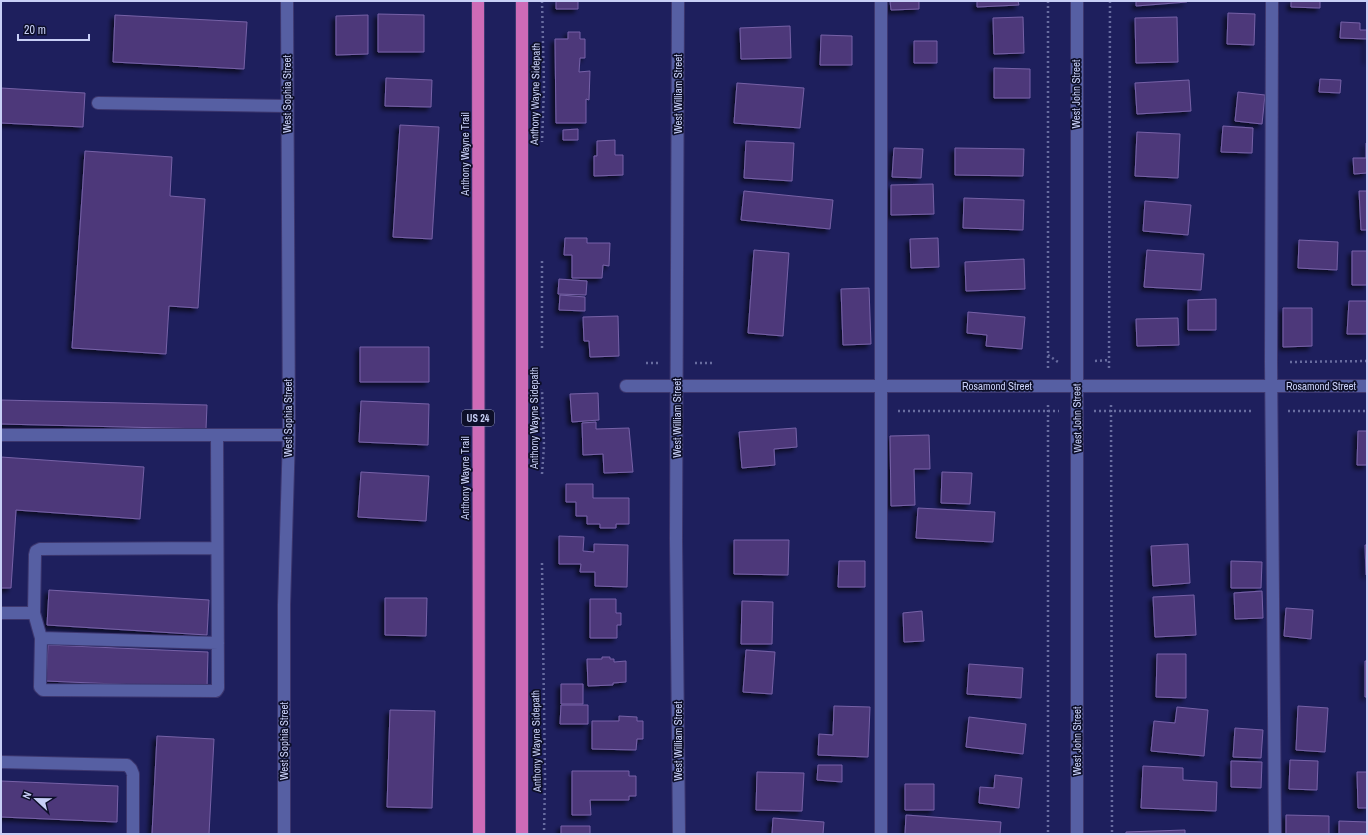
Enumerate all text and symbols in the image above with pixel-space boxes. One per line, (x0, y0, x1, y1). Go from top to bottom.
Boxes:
scale bar (18, 16, 89, 42)
text: 20 m (24, 22, 46, 38)
street label: Anthony Wayne Sidepath (527, 43, 543, 146)
street label: West Sophia Street (280, 54, 294, 133)
street label: West William Street (671, 54, 685, 134)
street label: West John Street (1069, 59, 1083, 129)
street label: Anthony Wayne Trail (458, 112, 472, 197)
street label: Anthony Wayne Sidepath (527, 367, 541, 470)
street label: West Sophia Street (281, 378, 295, 457)
street label: West William Street (670, 378, 684, 458)
street label: Rosamond Street (962, 379, 1033, 393)
street label: Rosamond Street (1286, 379, 1357, 393)
street label: West John Street (1069, 383, 1085, 453)
road number: US 24 (462, 410, 494, 426)
street label: Anthony Wayne Trail (458, 436, 472, 521)
street label: Anthony Wayne Sidepath (528, 690, 544, 793)
street label: West Sophia Street (277, 701, 291, 780)
street label: West William Street (671, 701, 685, 781)
street label: West John Street (1070, 706, 1084, 776)
north arrow (16, 779, 56, 819)
text: N (19, 790, 34, 801)

